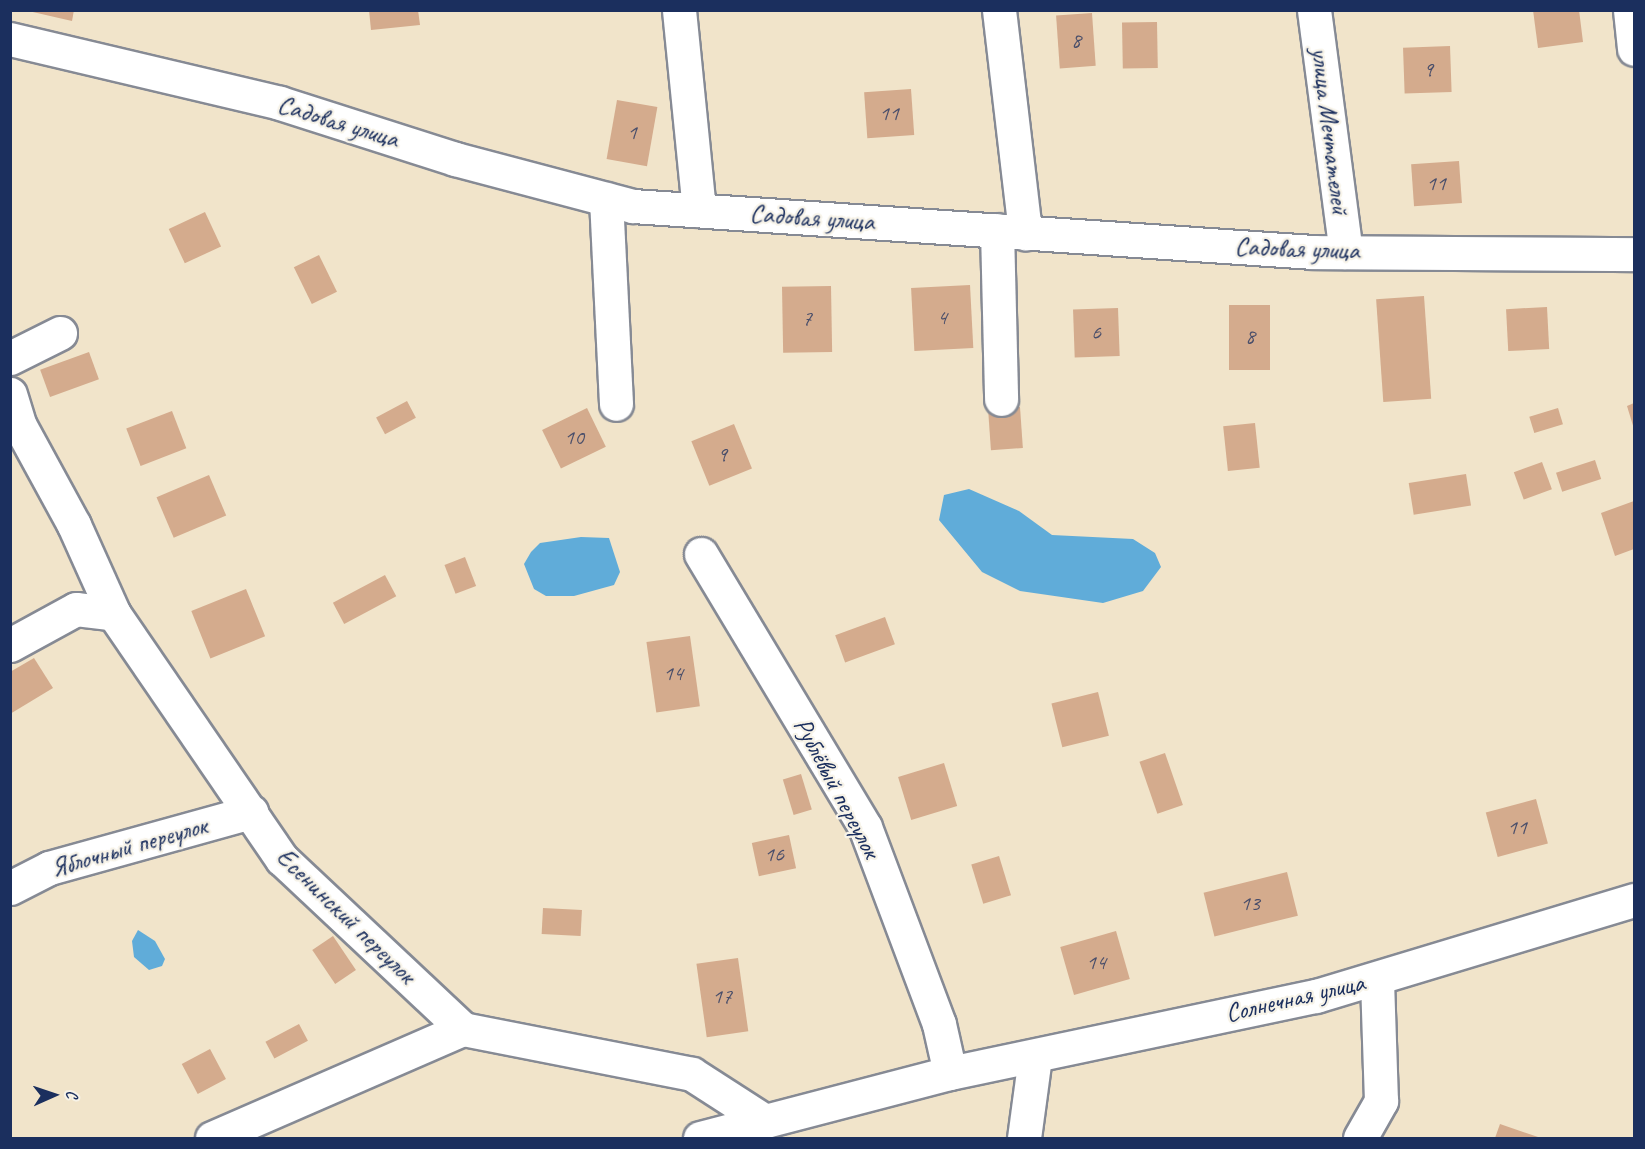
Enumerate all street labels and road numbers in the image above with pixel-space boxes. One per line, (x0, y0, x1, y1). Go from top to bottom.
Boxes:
street label: улица Мечтателей (1304, 45, 1356, 217)
street label: Садовая улица (273, 89, 403, 155)
street label: Садовая улица (748, 198, 876, 238)
street label: Садовая улица (1233, 231, 1361, 267)
street label: Рублёвый переулок (787, 712, 887, 864)
street label: Яблочный переулок (47, 810, 211, 884)
street label: Есенинский переулок (270, 842, 422, 990)
street label: Солнечная улица (1221, 967, 1369, 1029)

